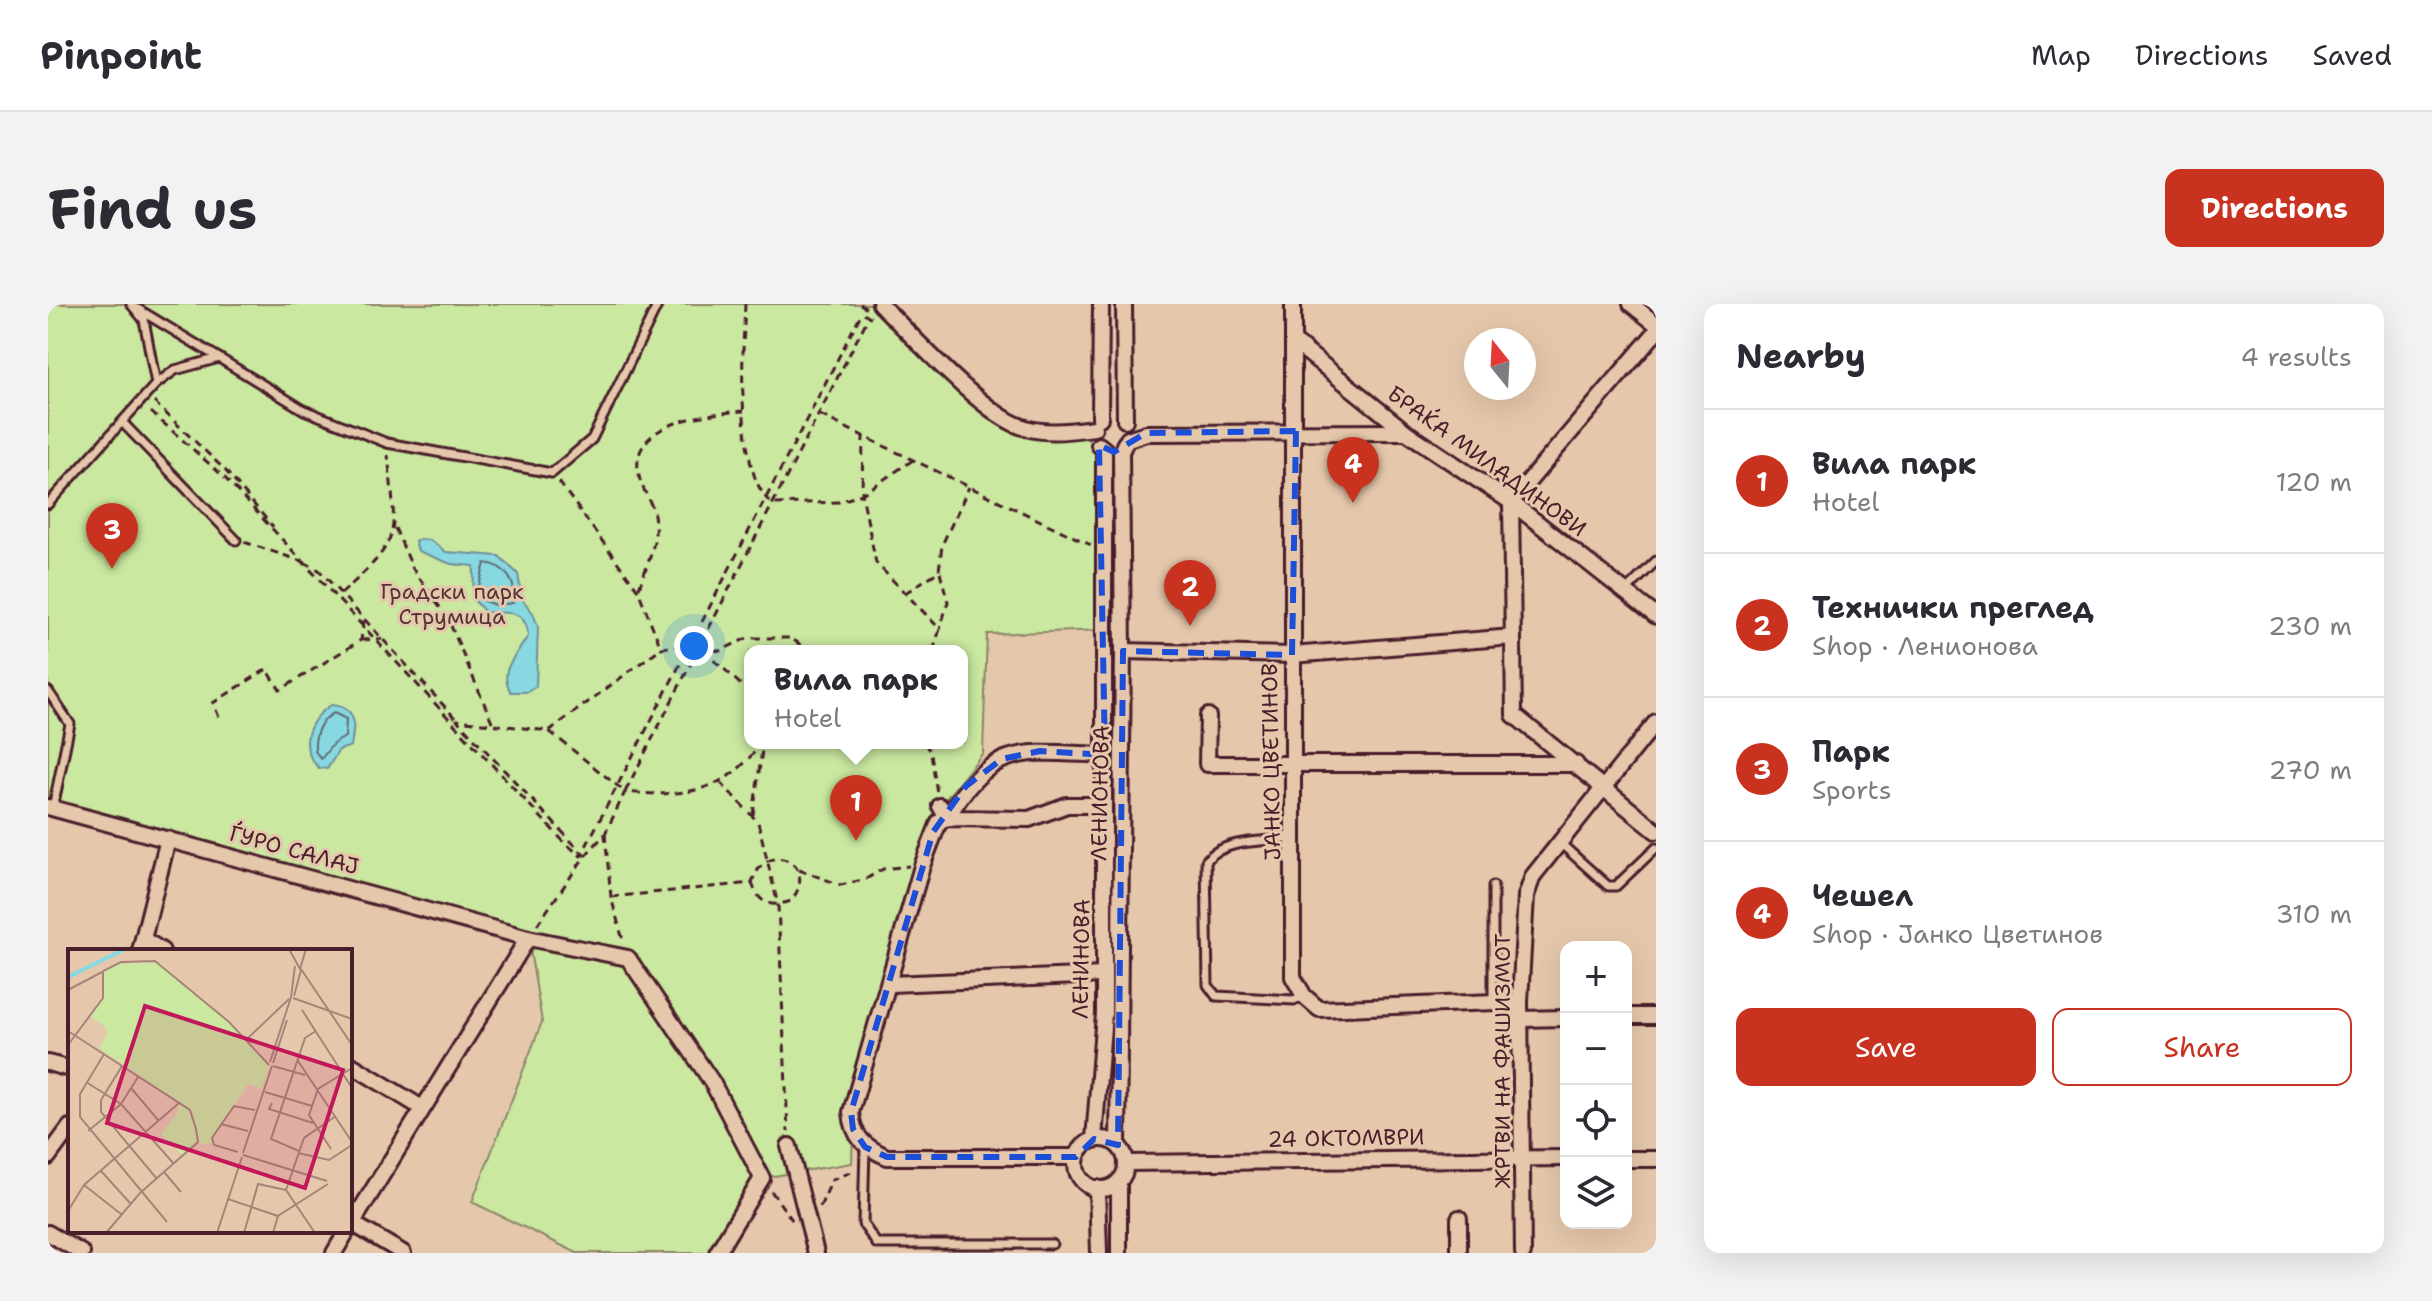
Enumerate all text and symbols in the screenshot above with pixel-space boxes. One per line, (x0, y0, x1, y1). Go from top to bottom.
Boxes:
text: Pinpoint (40, 30, 202, 81)
text: Map (2031, 36, 2091, 74)
text: Directions (2135, 36, 2269, 74)
text: Saved (2313, 36, 2392, 74)
button: Directions (2165, 169, 2384, 247)
text: Find us (48, 171, 257, 246)
north arrow (1464, 328, 1536, 400)
text: Nearby (1736, 333, 1866, 379)
text: 4 results (2240, 339, 2352, 374)
street label: БРАЌА МИЛАДИНОВИ (1382, 379, 1592, 543)
pin: 4 (1327, 437, 1379, 503)
text: Вила парк (1812, 443, 1976, 484)
text: 1 (1756, 464, 1768, 499)
text: 120 m (2276, 464, 2352, 499)
text: Hotel (1812, 484, 1879, 519)
pin: 3 (86, 503, 138, 569)
pin: 2 (1164, 560, 1216, 626)
park label: Градски парк Струмица (380, 577, 524, 631)
text: Технички преглед (1812, 587, 2094, 628)
text: 2 (1753, 608, 1771, 643)
text: 230 m (2268, 608, 2352, 643)
your location (674, 626, 714, 666)
text: Shop · Ленионова (1812, 628, 2038, 663)
popup (744, 645, 968, 749)
text: Вила парк (774, 659, 938, 700)
street label: ЈАНКО ЦВЕТИНОВ (1255, 663, 1287, 861)
text: Hotel (774, 700, 841, 735)
street label: ЛЕНИОНОВА (1084, 725, 1116, 861)
text: Парк (1812, 731, 1890, 772)
text: 3 (1753, 752, 1771, 787)
text: 270 m (2269, 752, 2352, 787)
text: Sports (1812, 772, 1892, 807)
pin: 1 (830, 775, 882, 841)
street label: ЃУРО САЛАЈ (226, 819, 362, 881)
text: Чешел (1812, 875, 1913, 916)
text: 4 (1753, 896, 1771, 931)
text: 310 m (2276, 896, 2352, 931)
street label: ЛЕНИНОВА (1065, 899, 1097, 1019)
text: Shop · Јанко Цветинов (1812, 916, 2103, 951)
street label: ЖРТВИ НА ФАШИЗМОТ (1488, 933, 1517, 1189)
map controls (1560, 941, 1632, 1229)
button: + (1560, 941, 1632, 1013)
inset map (68, 949, 352, 1233)
button: Save (1736, 1008, 2036, 1086)
button: Share (2052, 1008, 2352, 1086)
button: − (1560, 1013, 1632, 1085)
button: locate (1560, 1085, 1632, 1157)
street label: 24 ОКТОМВРИ (1267, 1122, 1425, 1154)
button: layers (1560, 1157, 1632, 1229)

